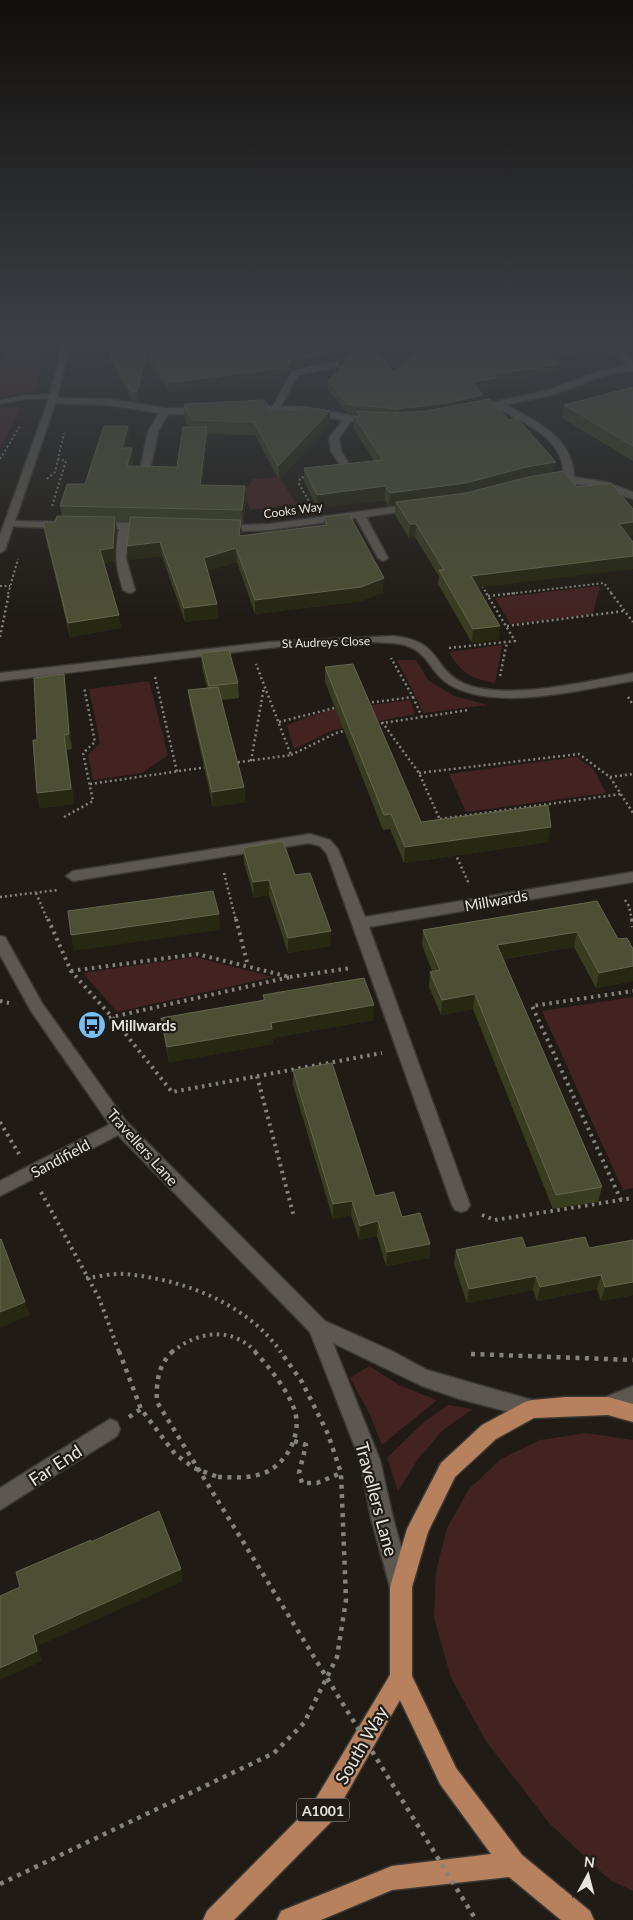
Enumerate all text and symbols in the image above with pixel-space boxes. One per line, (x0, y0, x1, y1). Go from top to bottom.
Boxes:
street label: Cooks Way (263, 498, 324, 522)
street label: St Audreys Close (282, 633, 370, 651)
street label: Millwards (463, 886, 529, 914)
bus stop icon: Millwards (77, 1010, 107, 1040)
place label: Millwards (111, 1016, 177, 1034)
street label: Travellers Lane (104, 1105, 182, 1189)
street label: Sandifield (27, 1135, 93, 1181)
street label: Far End (24, 1440, 86, 1490)
street label: Travellers Lane (351, 1440, 403, 1558)
street label: South Way (330, 1701, 392, 1788)
road number: A1001 (297, 1798, 349, 1822)
north arrow (563, 1850, 613, 1900)
text: N (583, 1853, 596, 1871)

